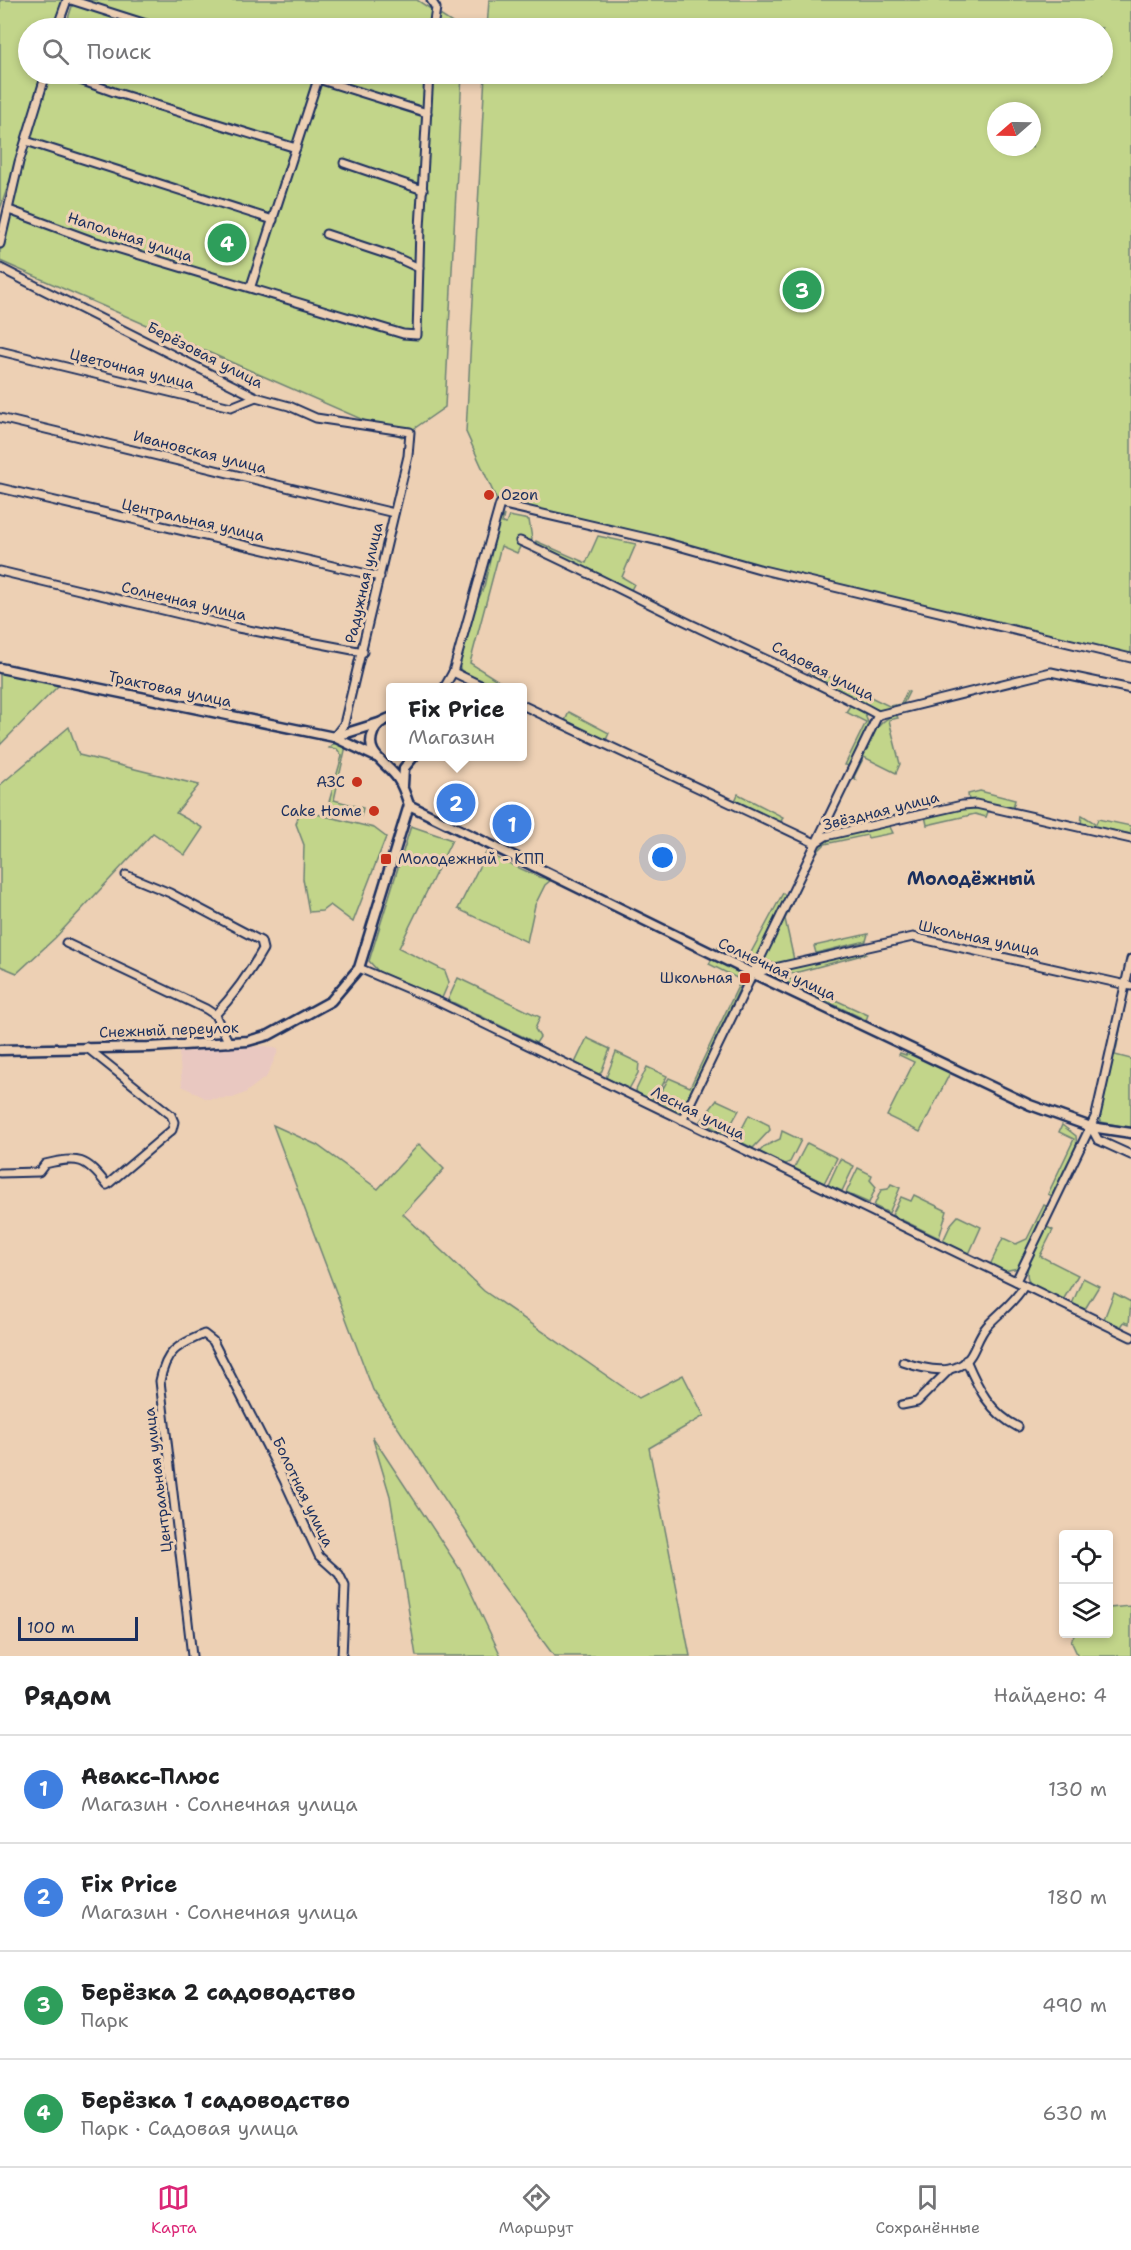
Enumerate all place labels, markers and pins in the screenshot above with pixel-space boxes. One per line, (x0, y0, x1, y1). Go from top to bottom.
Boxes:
pin: 4 (208, 220, 246, 266)
pin: 3 (782, 268, 822, 312)
place label: Ozon (501, 485, 538, 505)
marker: Ozon (482, 488, 496, 502)
place label: АЗС (316, 772, 345, 792)
marker: АЗС (350, 775, 364, 789)
pin: 2 (436, 780, 476, 826)
place label: Cake Home (281, 801, 362, 821)
pin: 1 (492, 802, 532, 846)
marker: Cake Home (367, 804, 381, 818)
place label: Молодежный - КПП (398, 849, 544, 869)
marker: Молодежный - КПП (379, 852, 393, 866)
place label: Школьная (660, 968, 733, 988)
marker: Школьная (738, 971, 752, 985)

